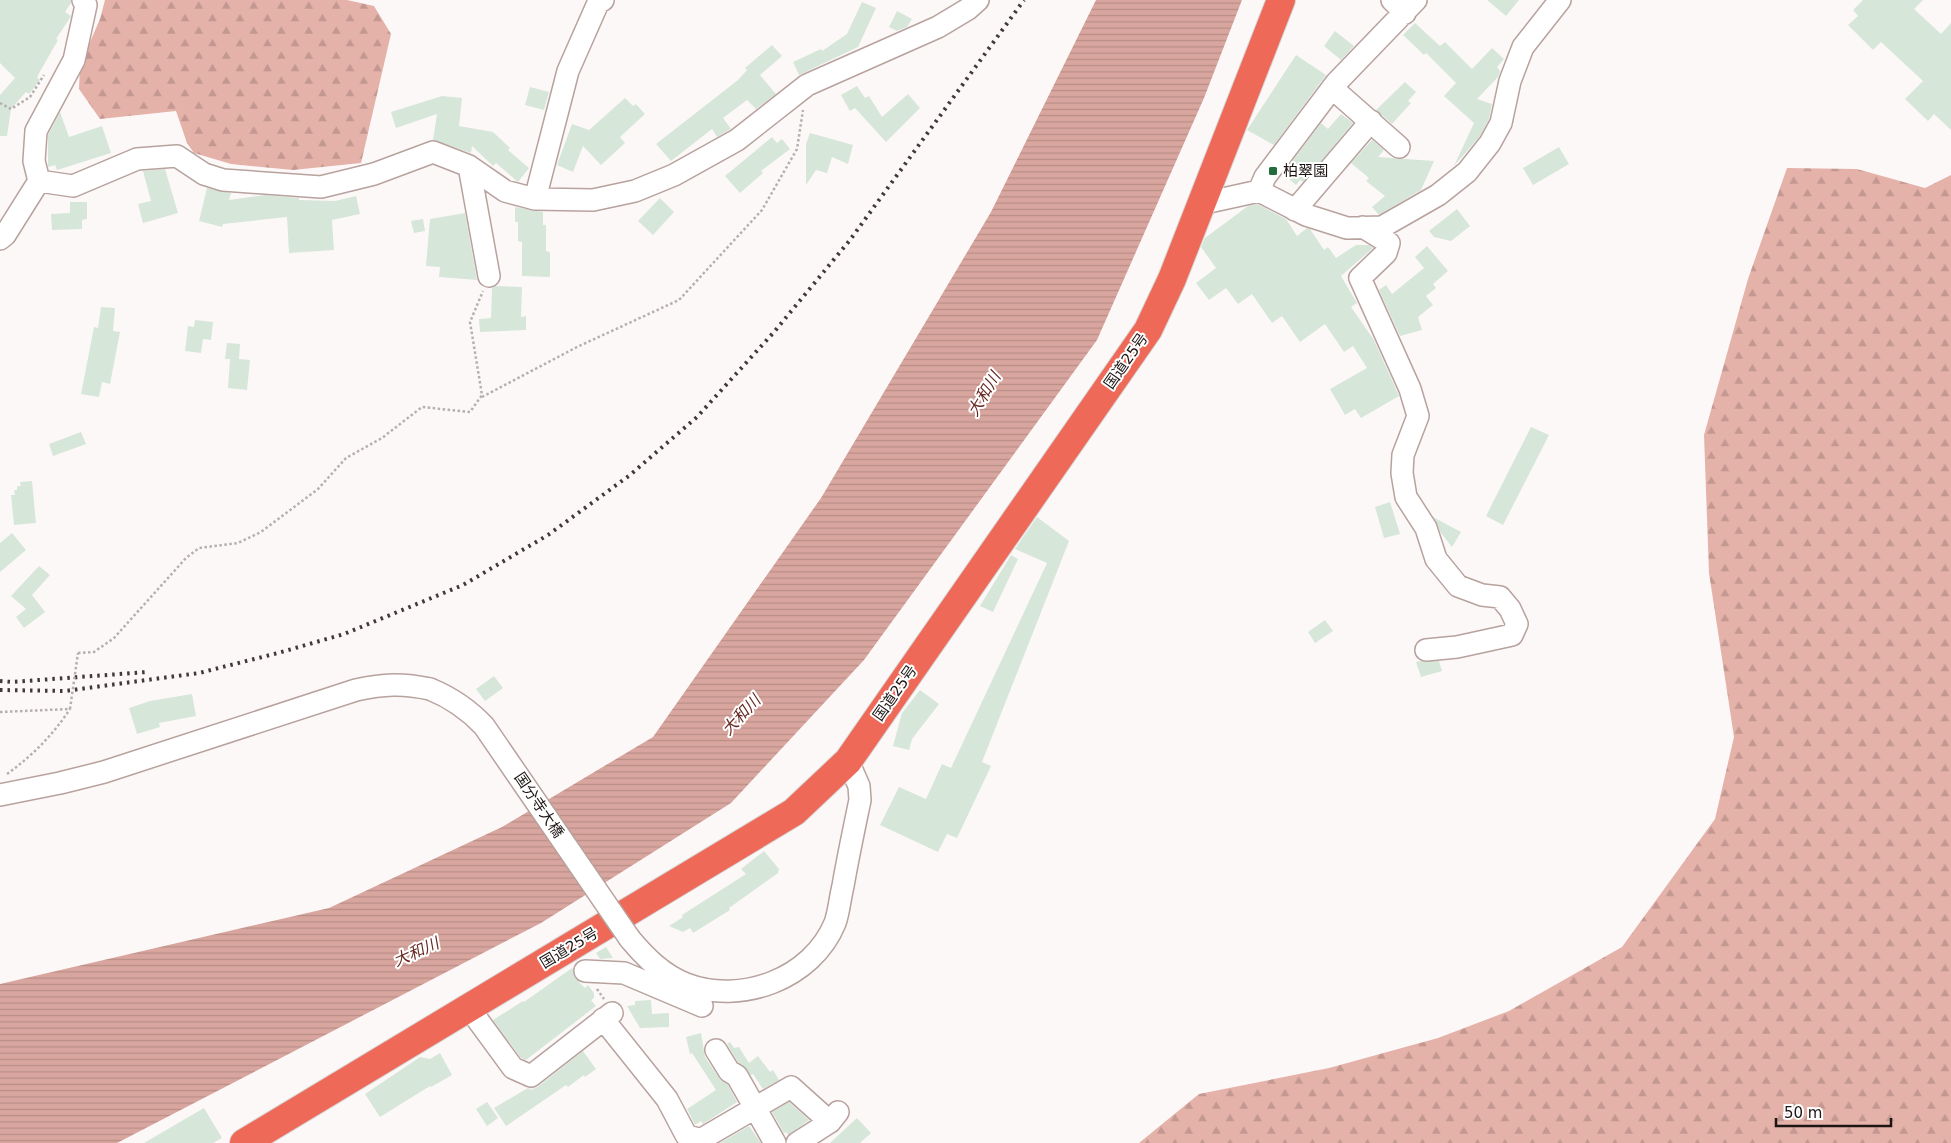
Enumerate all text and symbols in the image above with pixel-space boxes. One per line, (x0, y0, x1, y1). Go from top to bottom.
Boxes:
place label: 柏翠園 (1283, 162, 1328, 180)
marker: 柏翠園 (1267, 165, 1279, 177)
street label: 国道25号 (1100, 330, 1152, 392)
water label: 大和川 (963, 367, 1006, 419)
street label: 国道25号 (869, 662, 921, 724)
water label: 大和川 (718, 690, 766, 739)
street label: 国分寺大橋 (511, 769, 567, 841)
street label: 国道25号 (537, 924, 601, 972)
water label: 大和川 (390, 933, 444, 970)
scale bar (1776, 1096, 1891, 1128)
text: 50 m (1784, 1104, 1822, 1122)

